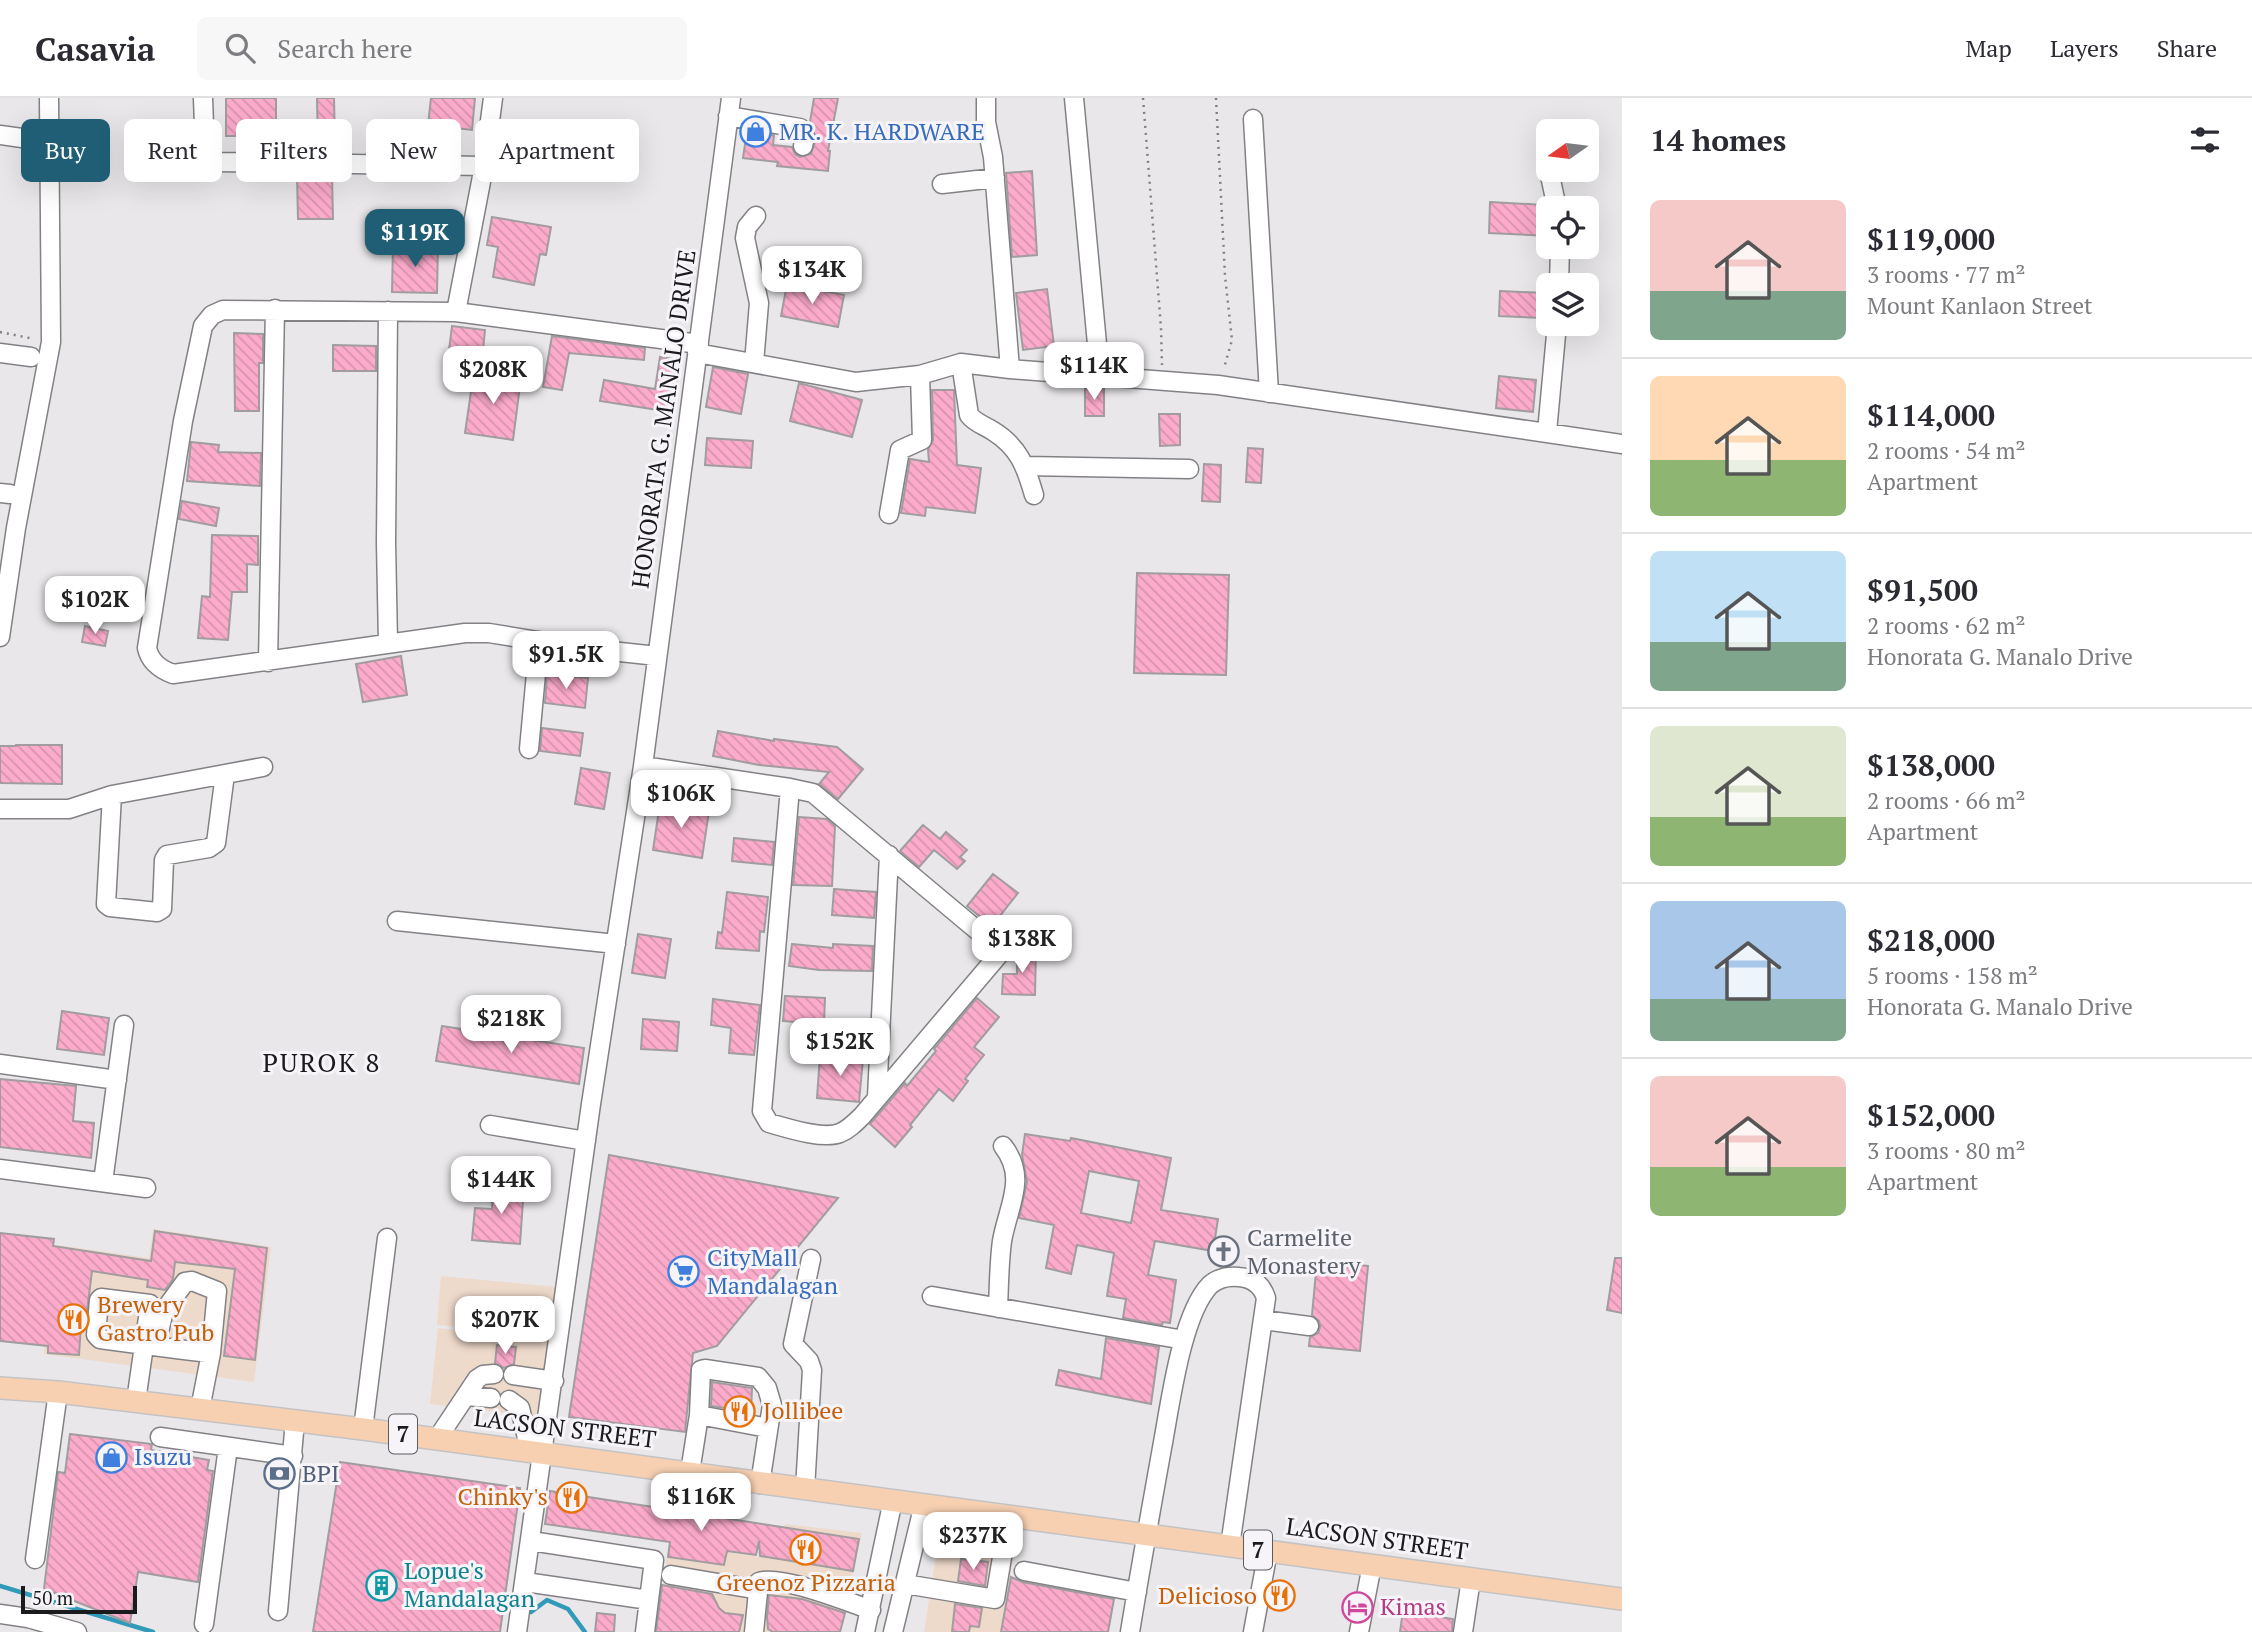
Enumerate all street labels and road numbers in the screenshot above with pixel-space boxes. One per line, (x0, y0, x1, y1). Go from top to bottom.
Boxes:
street label: HONORATA G. MANALO DRIVE (623, 248, 703, 590)
street label: LACSON STREET (472, 1401, 658, 1455)
road number: 7 (389, 1414, 417, 1454)
street label: LACSON STREET (1284, 1509, 1470, 1567)
road number: 7 (1244, 1530, 1272, 1569)

